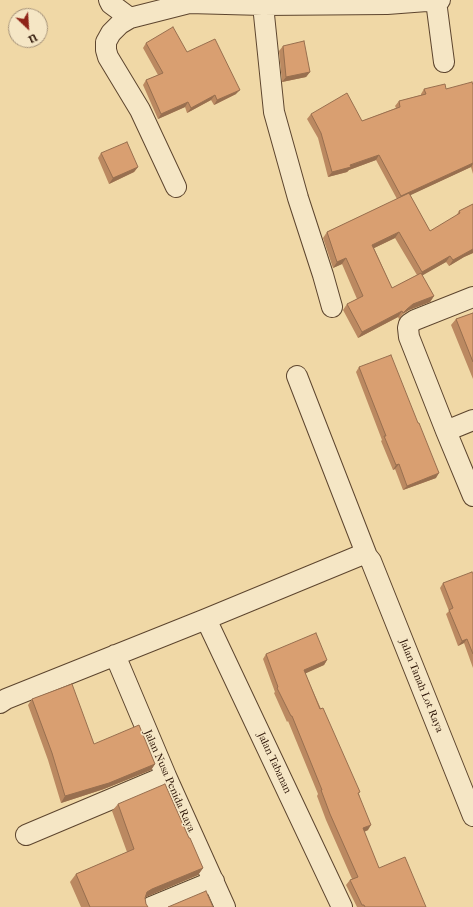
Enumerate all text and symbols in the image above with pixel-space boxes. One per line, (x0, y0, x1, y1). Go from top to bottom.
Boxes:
north arrow (8, 8, 48, 48)
text: U (26, 31, 39, 46)
street label: Jalan Tanah Lot Raya (396, 637, 446, 735)
street label: Jalan Nusa Penida Raya (141, 728, 197, 834)
street label: Jalan Tabanan (254, 730, 294, 796)

